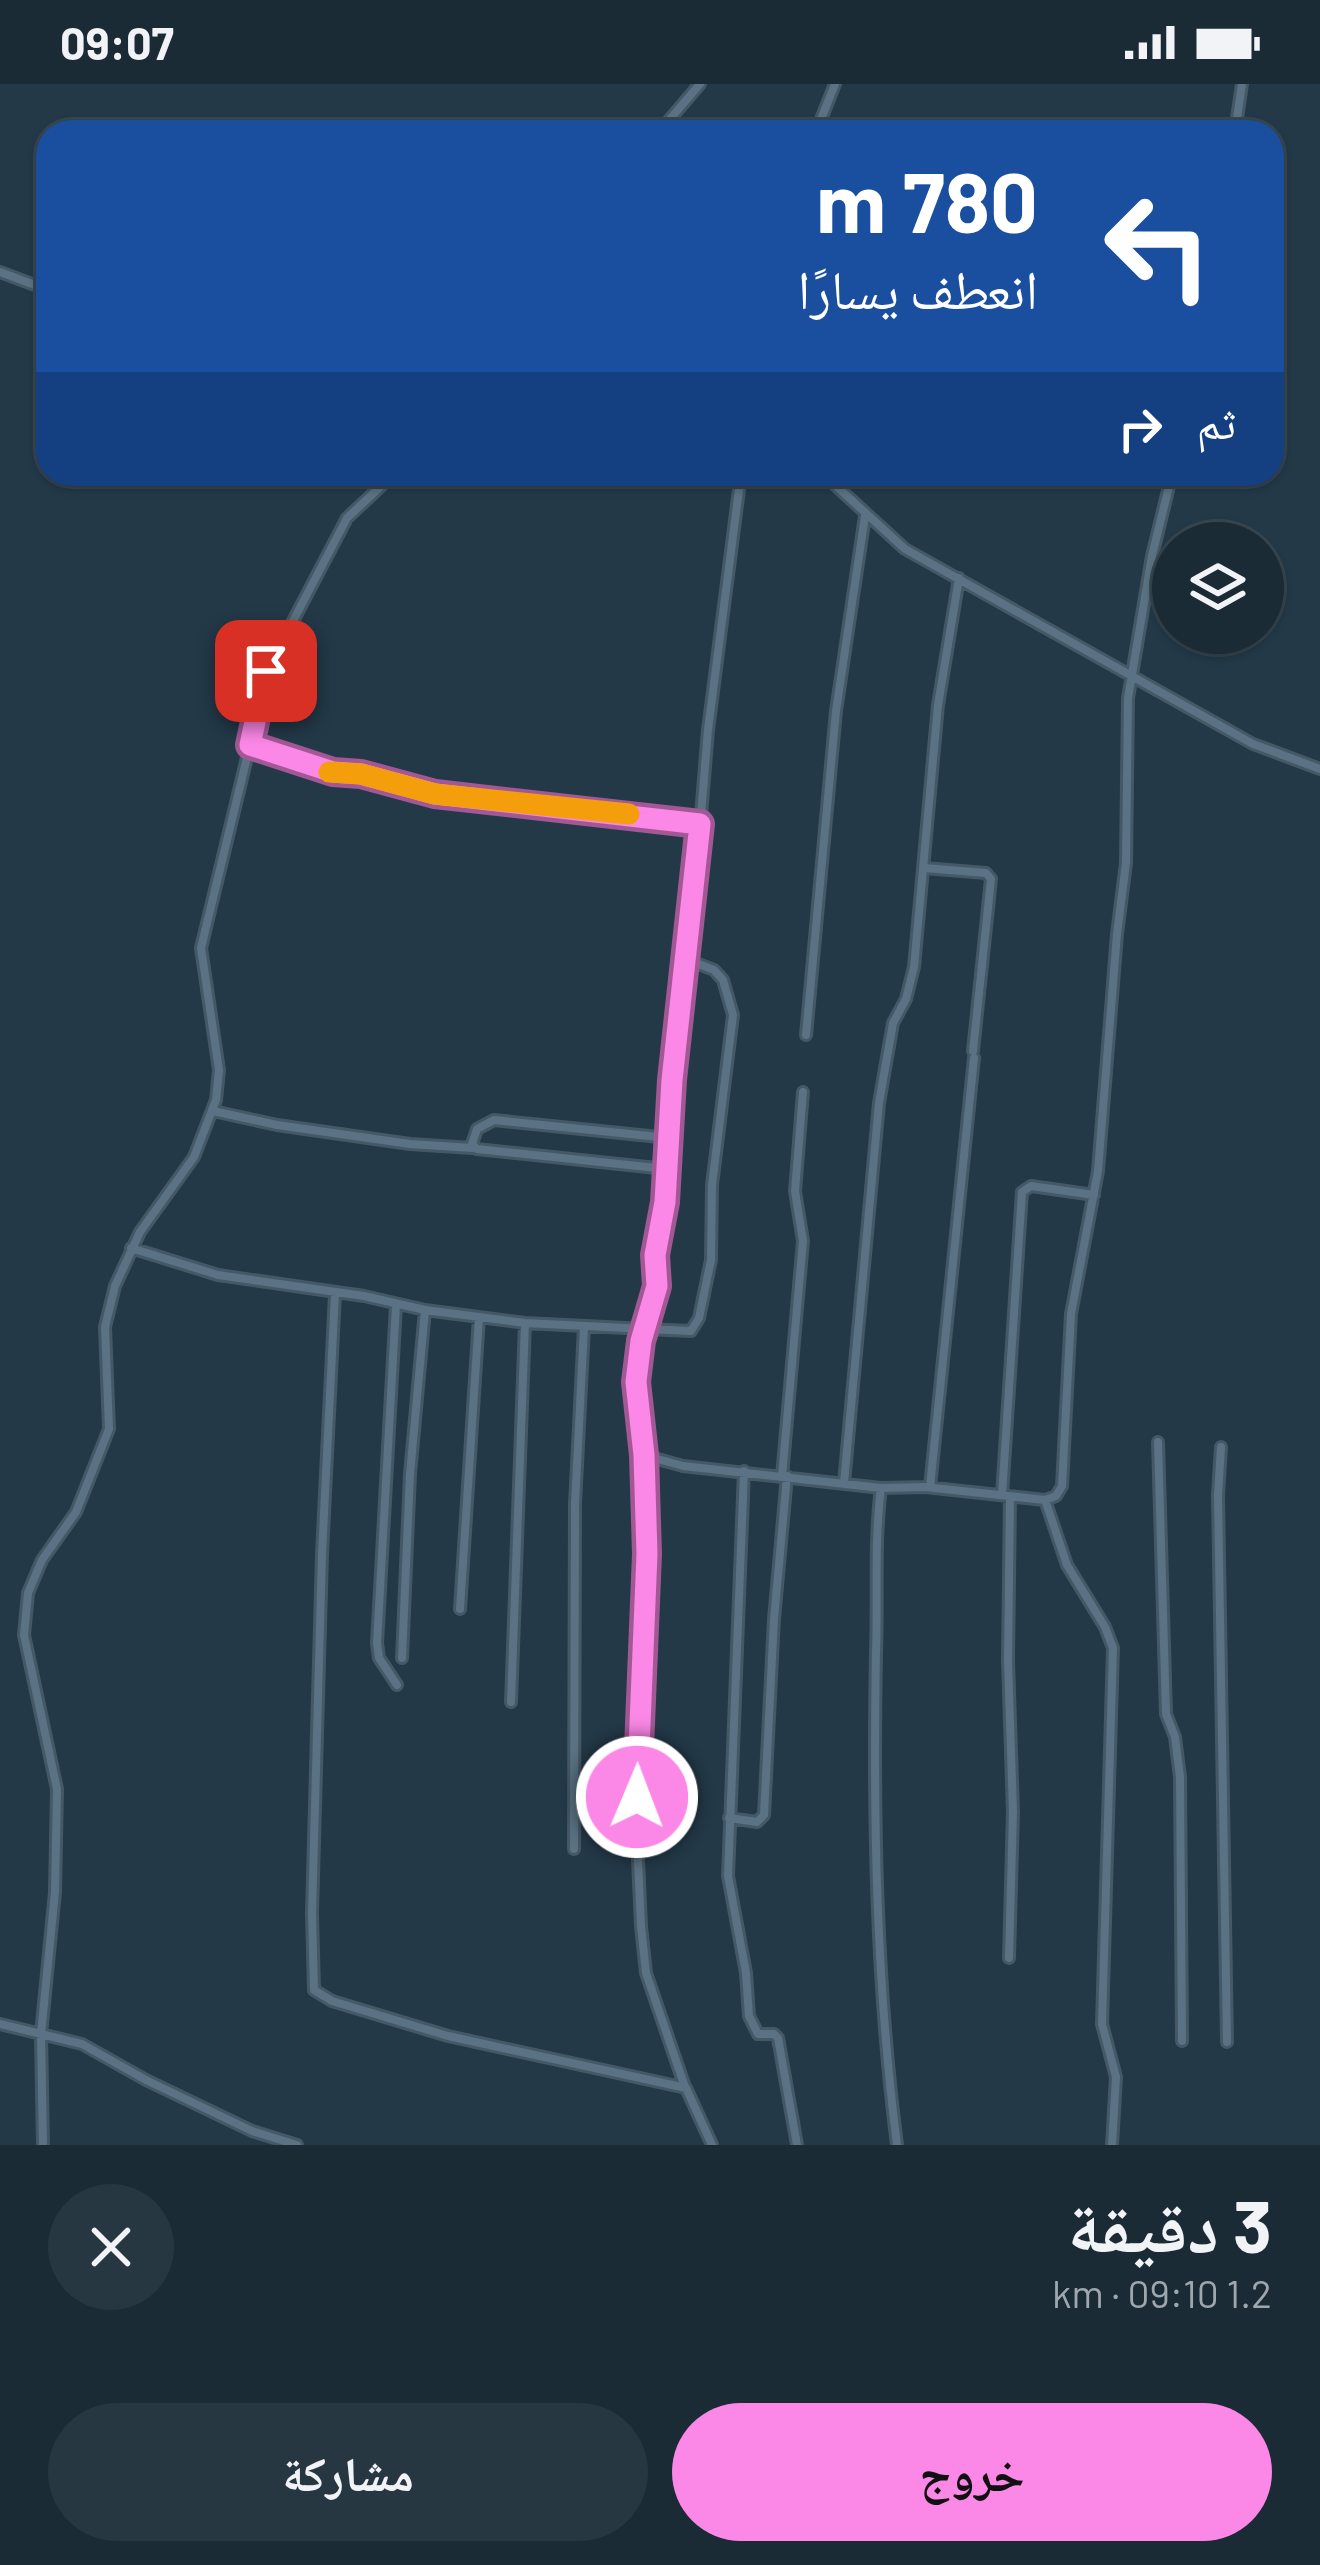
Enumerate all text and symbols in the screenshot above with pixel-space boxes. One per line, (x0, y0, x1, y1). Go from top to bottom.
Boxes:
text: 09:07 (60, 15, 174, 69)
text: 780 m (816, 149, 1038, 250)
icon: left (1080, 168, 1236, 324)
text: انعطف يسارًا (797, 255, 1038, 320)
text: ثم (1197, 394, 1236, 448)
icon: right (1107, 396, 1173, 462)
map controls (1152, 522, 1284, 654)
button: layers (1152, 522, 1284, 654)
pin (215, 620, 317, 722)
icon: arrive (233, 638, 299, 704)
position arrow (574, 1734, 700, 1860)
text: 3 دقيقة (1068, 2181, 1272, 2267)
button: close (48, 2184, 174, 2310)
text: 1.2 km · 09:10 (1052, 2269, 1272, 2316)
button: مشاركة (48, 2403, 648, 2541)
button: خروج (672, 2403, 1272, 2541)

